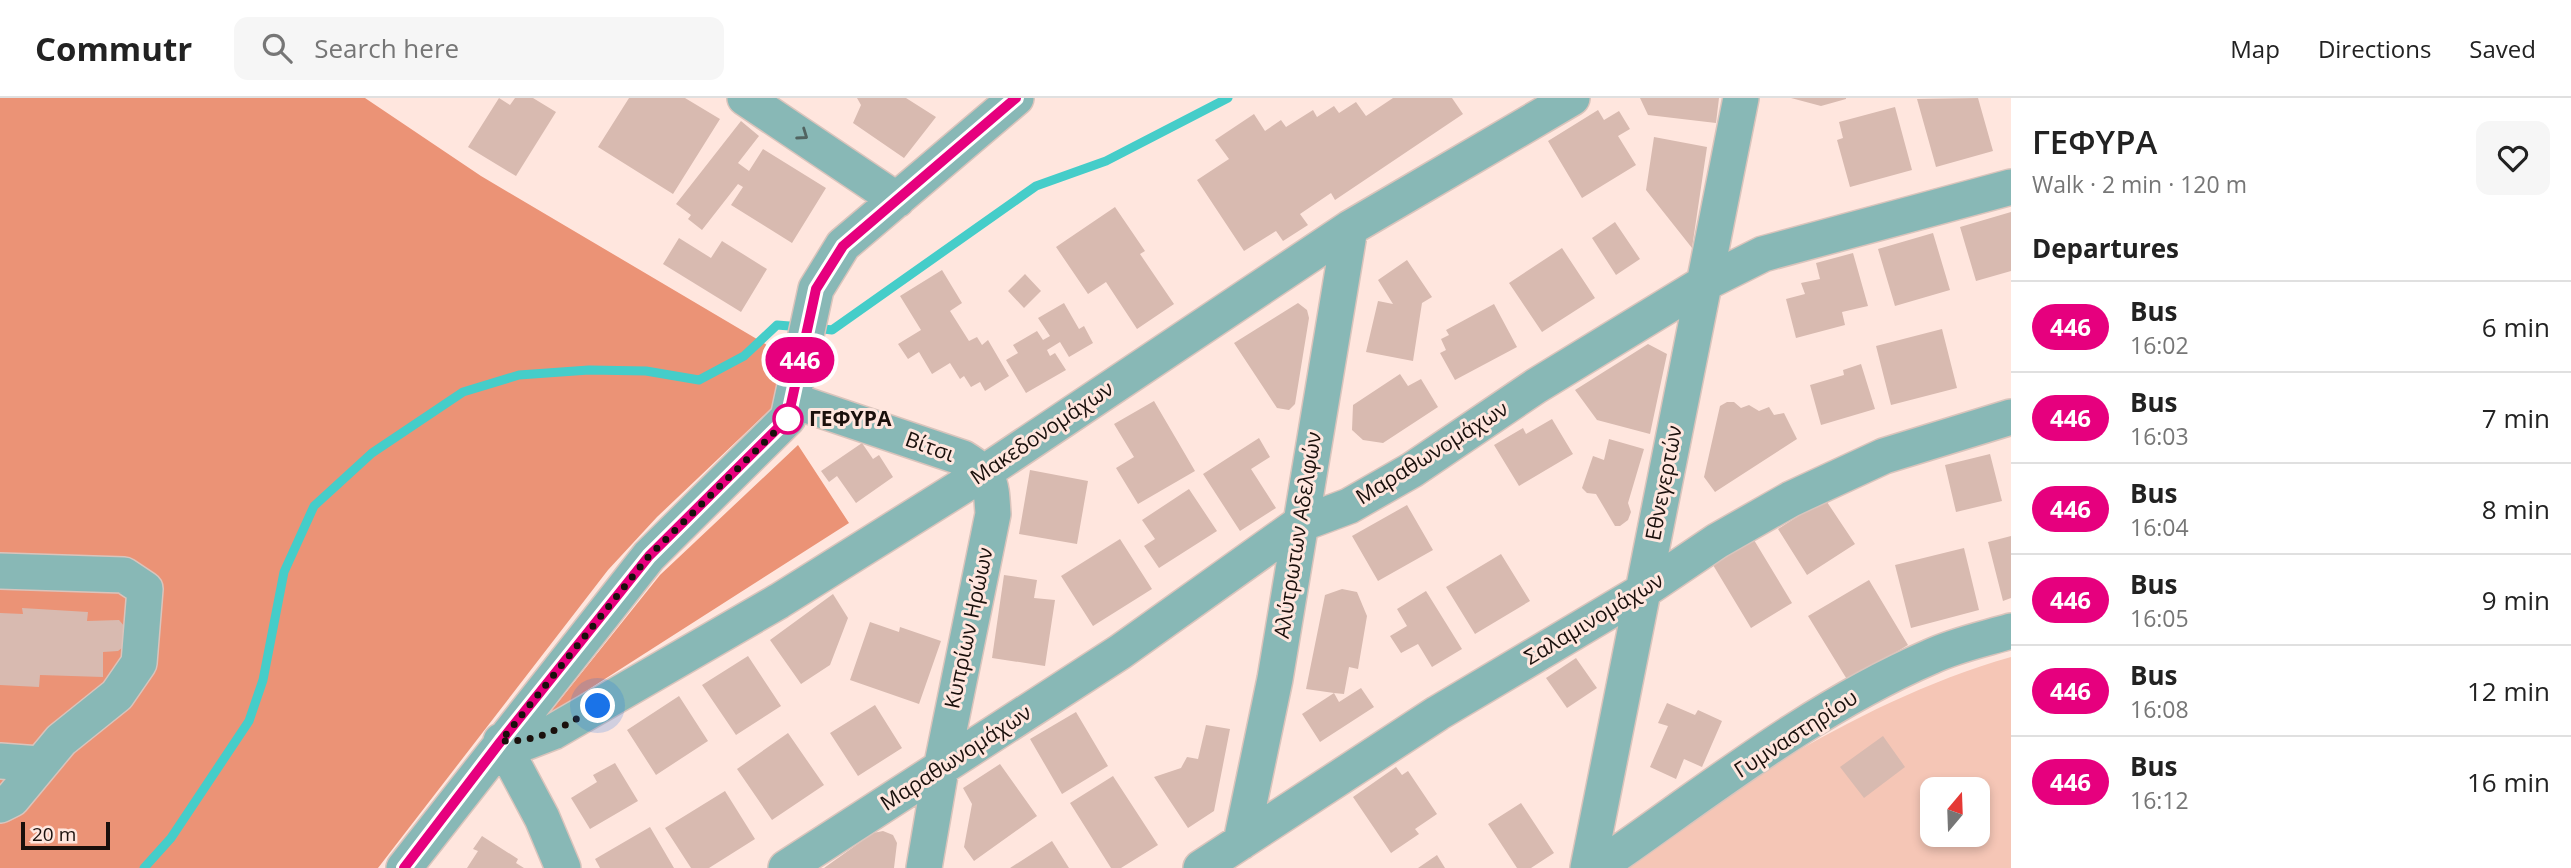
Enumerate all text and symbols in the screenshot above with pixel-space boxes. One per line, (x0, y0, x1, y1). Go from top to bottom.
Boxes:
search box (234, 17, 724, 80)
text: Commutr (35, 26, 192, 71)
icon: search (258, 29, 296, 67)
text: Search here (314, 30, 459, 66)
text: Map (2230, 32, 2280, 65)
text: Directions (2318, 32, 2431, 65)
text: Saved (2469, 32, 2536, 65)
text: ΓΕΦΥΡΑ (2032, 119, 2157, 164)
button: heart (2476, 121, 2550, 195)
one-way arrow (795, 127, 808, 139)
text: Walk · 2 min · 120 m (2032, 168, 2247, 200)
text: Departures (2032, 230, 2179, 266)
text: Bus (2130, 293, 2177, 329)
text: 6 min (2482, 309, 2550, 345)
text: 446 (2050, 310, 2091, 343)
text: 16:02 (2130, 329, 2189, 361)
line badge: 446 (760, 337, 840, 383)
text: 446 (779, 343, 821, 376)
street label: Μακεδονομάχων (964, 374, 1118, 490)
text: Bus (2130, 384, 2177, 420)
street label: Μαραθωνομάχων (1350, 394, 1513, 510)
text: 7 min (2482, 400, 2550, 436)
text: 446 (2050, 401, 2091, 434)
marker: ΓΕΦΥΡΑ (773, 404, 803, 434)
place label: ΓΕΦΥΡΑ (809, 404, 892, 432)
text: 16:03 (2130, 420, 2189, 452)
street label: Εθνεγερτών (1638, 423, 1688, 543)
street label: Βίτσι (902, 424, 959, 468)
street label: Αλύτρωτων Αδελφών (1267, 429, 1327, 640)
text: Bus (2130, 475, 2177, 511)
text: 8 min (2482, 491, 2550, 527)
text: 446 (2050, 492, 2091, 525)
text: 16:04 (2130, 511, 2189, 543)
street label: Κυπρίων Ηρώων (937, 545, 999, 711)
street label: Σαλαμινομάχων (1519, 566, 1668, 671)
text: Bus (2130, 566, 2177, 602)
text: 9 min (2482, 582, 2550, 618)
text: 446 (2050, 583, 2091, 616)
text: 16:05 (2130, 602, 2189, 634)
text: Bus (2130, 657, 2177, 693)
text: 12 min (2467, 673, 2550, 709)
text: 446 (2050, 674, 2091, 707)
street label: Γυμναστηρίου (1728, 683, 1863, 784)
your location (580, 688, 615, 723)
text: 16:08 (2130, 693, 2189, 725)
street label: Μαραθωνομάχων (875, 698, 1036, 816)
text: Bus (2130, 748, 2177, 784)
text: 16 min (2467, 764, 2550, 800)
text: 446 (2050, 765, 2091, 798)
north arrow (1920, 777, 1990, 847)
map controls (1920, 777, 1990, 847)
text: 16:12 (2130, 784, 2189, 816)
scale bar (21, 819, 110, 851)
text: 20 m (32, 821, 76, 847)

